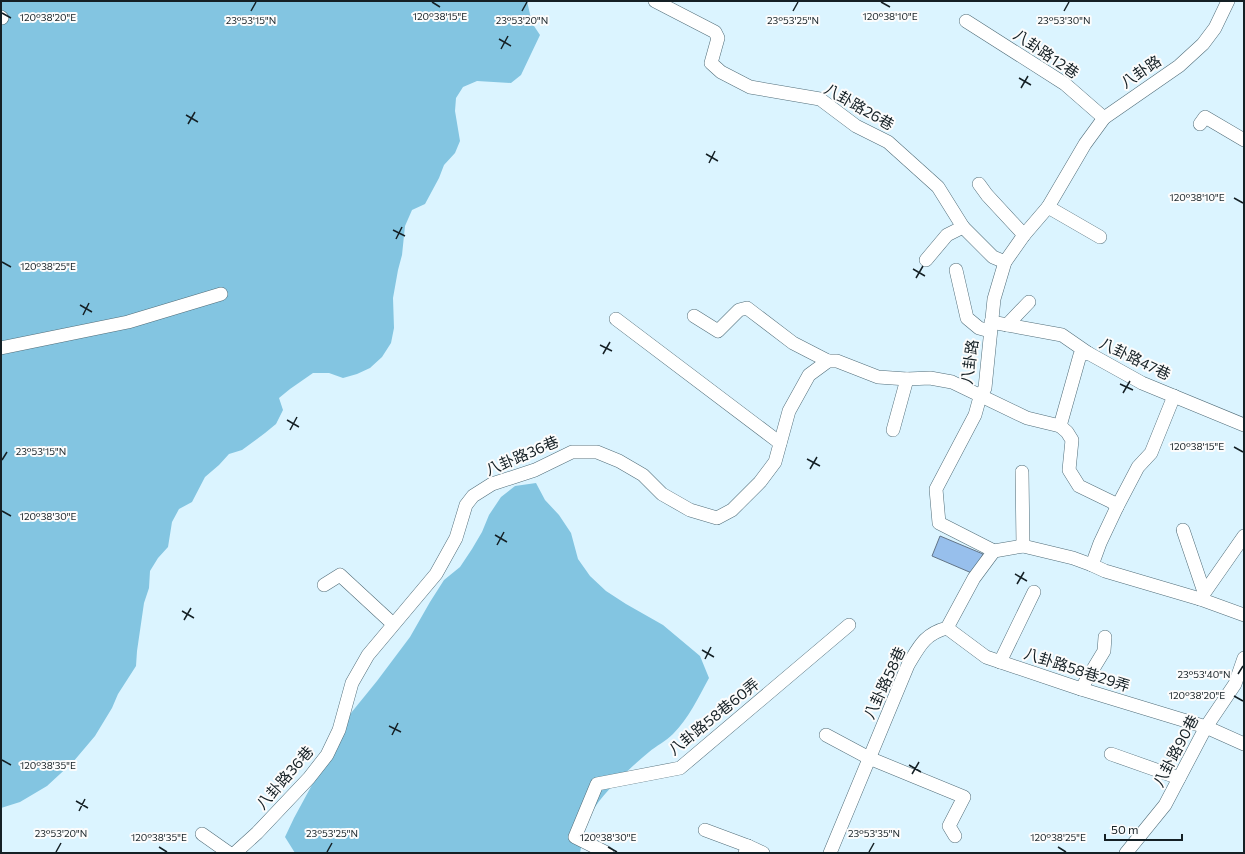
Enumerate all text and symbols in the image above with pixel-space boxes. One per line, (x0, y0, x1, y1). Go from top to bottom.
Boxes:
text: 120°38'15"E (413, 10, 467, 22)
text: 120°38'10"E (862, 10, 918, 22)
text: 120°38'20"E (20, 11, 76, 23)
text: 23°53'15"N (226, 14, 276, 26)
text: 23°53'20"N (496, 14, 548, 26)
text: 23°53'25"N (767, 14, 819, 26)
text: 23°53'30"N (1038, 14, 1090, 26)
street label: 八卦路12巷 (1011, 25, 1083, 82)
street label: 八卦路 (1117, 51, 1164, 91)
street label: 八卦路26巷 (821, 79, 898, 133)
text: 120°38'10"E (1169, 191, 1225, 203)
text: 120°38'25"E (20, 260, 76, 272)
street label: 八卦路47巷 (1097, 333, 1174, 383)
street label: 八卦路 (957, 338, 981, 385)
street label: 八卦路36巷 (482, 432, 561, 479)
text: 120°38'15"E (1170, 440, 1224, 452)
text: 23°53'15"N (16, 445, 66, 457)
text: 120°38'30"E (20, 510, 76, 522)
street label: 八卦路58巷29弄 (1022, 643, 1132, 695)
street label: 八卦路58巷 (860, 644, 909, 722)
text: 23°53'40"N (1177, 668, 1231, 680)
street label: 八卦路58巷60弄 (664, 674, 762, 758)
text: 120°38'20"E (1169, 689, 1225, 701)
street label: 八卦路90巷 (1149, 711, 1202, 790)
street label: 八卦路36巷 (252, 742, 317, 813)
text: 120°38'35"E (20, 759, 76, 771)
scale bar (1105, 816, 1182, 842)
text: 50 m (1111, 822, 1139, 836)
text: 23°53'20"N (35, 827, 87, 839)
text: 23°53'25"N (306, 827, 358, 839)
text: 23°53'35"N (848, 827, 900, 839)
text: 120°38'35"E (131, 831, 187, 843)
text: 120°38'30"E (580, 831, 636, 843)
text: 120°38'25"E (1030, 831, 1086, 843)

